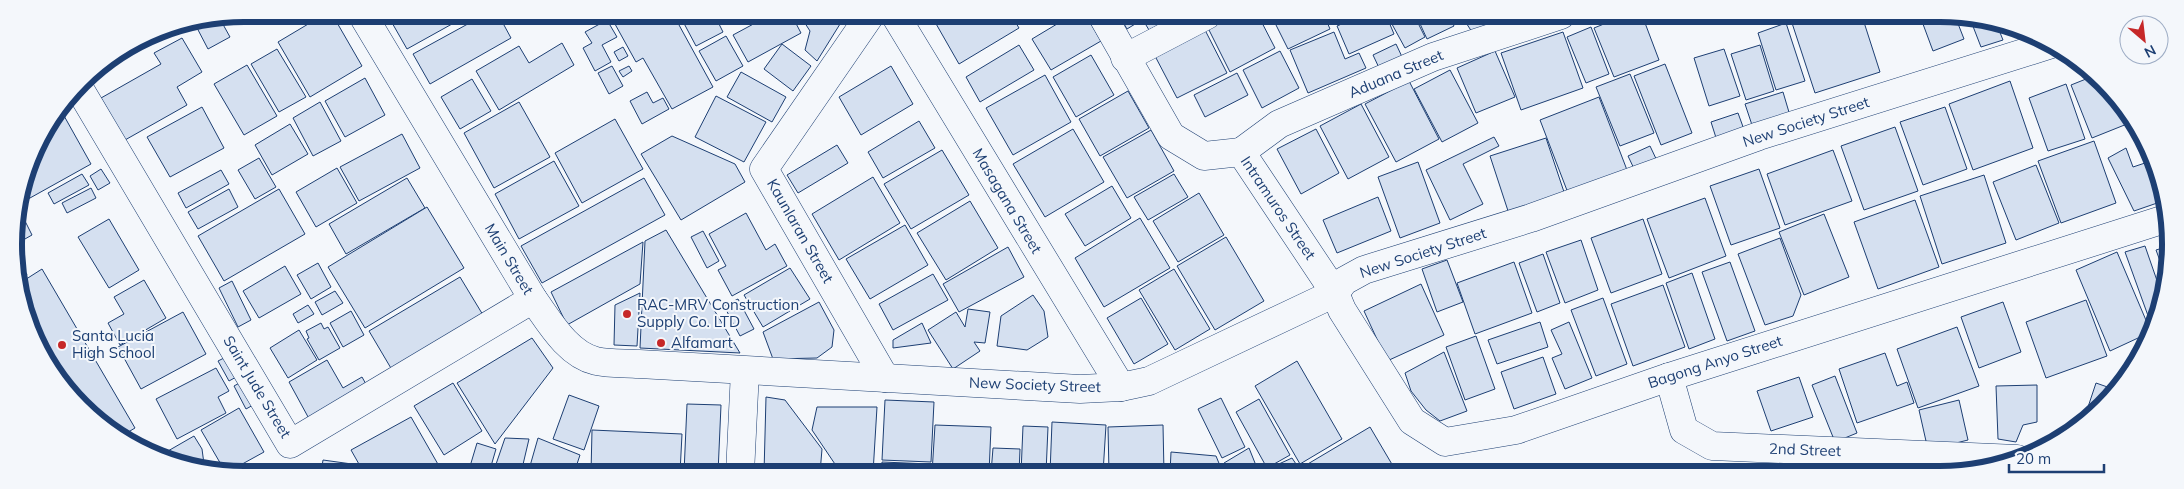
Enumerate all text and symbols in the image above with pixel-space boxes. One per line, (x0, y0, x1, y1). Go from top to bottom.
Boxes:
north arrow (2119, 15, 2169, 65)
text: N (2141, 41, 2159, 62)
street label: Aduana Street (1346, 45, 1446, 102)
street label: New Society Street (1740, 92, 1872, 151)
street label: Masagana Street (968, 145, 1046, 257)
street label: Intramuros Street (1237, 152, 1320, 263)
street label: Kaunlaran Street (763, 175, 838, 286)
street label: Main Street (481, 220, 538, 298)
street label: New Society Street (1357, 223, 1489, 282)
place label: RAC-MRV Construction Supply Co. LTD (637, 295, 799, 331)
marker: RAC-MRV Construction Supply Co. LTD (621, 308, 633, 320)
place label: Santa Lucia High School (72, 326, 155, 362)
street label: Bagong Anyo Street (1645, 331, 1784, 392)
street label: Saint Jude Street (219, 332, 295, 441)
place label: Alfamart (671, 333, 733, 352)
marker: Alfamart (655, 337, 667, 349)
marker: Santa Lucia High School (56, 339, 68, 351)
street label: New Society Street (969, 373, 1101, 396)
street label: 2nd Street (1769, 439, 1841, 460)
scale bar (2009, 442, 2104, 474)
text: 20 m (2016, 449, 2051, 468)

